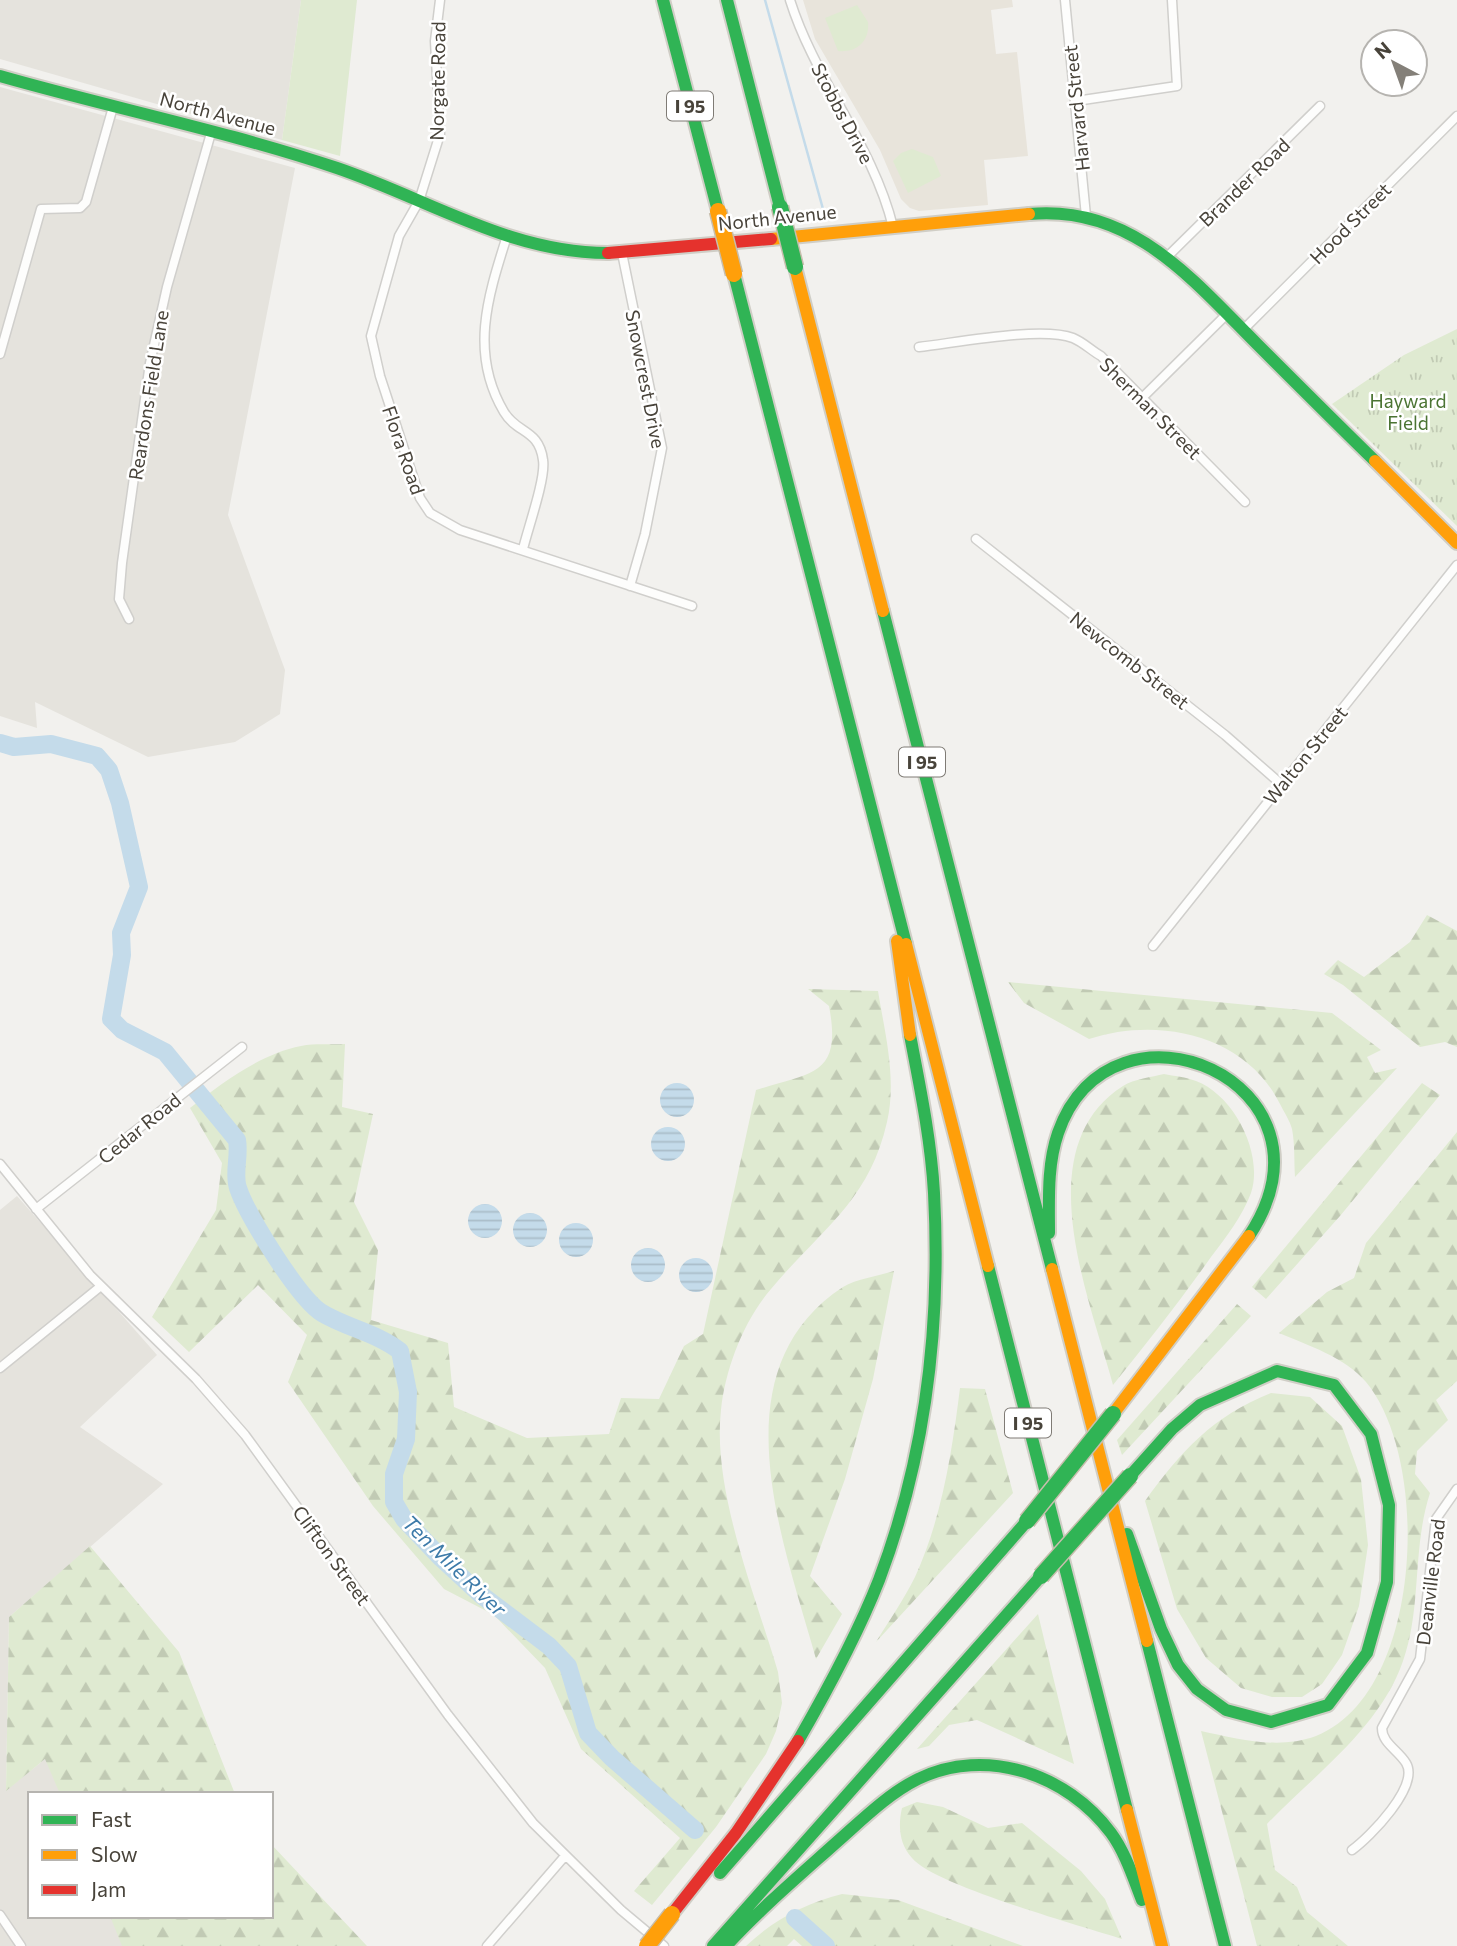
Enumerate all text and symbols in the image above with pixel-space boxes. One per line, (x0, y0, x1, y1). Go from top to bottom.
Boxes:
street label: Norgate Road (424, 21, 450, 141)
north arrow (1359, 28, 1429, 98)
text: N (1370, 36, 1395, 63)
street label: Harvard Street (1058, 44, 1094, 172)
street label: Stobbs Drive (807, 59, 879, 167)
street label: North Avenue (158, 87, 278, 139)
road number: I 95 (667, 92, 713, 120)
street label: Brander Road (1194, 133, 1294, 231)
street label: Hood Street (1305, 178, 1395, 268)
street label: North Avenue (717, 199, 837, 235)
street label: Reardons Field Lane (123, 308, 173, 482)
street label: Snowcrest Drive (621, 308, 671, 450)
street label: Sherman Street (1095, 352, 1207, 464)
park label: Hayward Field (1370, 389, 1447, 434)
street label: Flora Road (378, 403, 430, 497)
street label: Newcomb Street (1066, 606, 1194, 714)
street label: Walton Street (1258, 701, 1352, 809)
road number: I 95 (899, 748, 945, 776)
street label: Cedar Road (93, 1088, 185, 1168)
road number: I 95 (1005, 1408, 1051, 1438)
street label: Clifton Street (288, 1501, 376, 1609)
water label: Ten Mile River (398, 1509, 512, 1621)
street label: Deanville Road (1411, 1518, 1449, 1646)
legend (28, 1792, 273, 1918)
text: Fast (91, 1806, 132, 1831)
text: Slow (91, 1841, 138, 1866)
text: Jam (91, 1876, 126, 1901)

